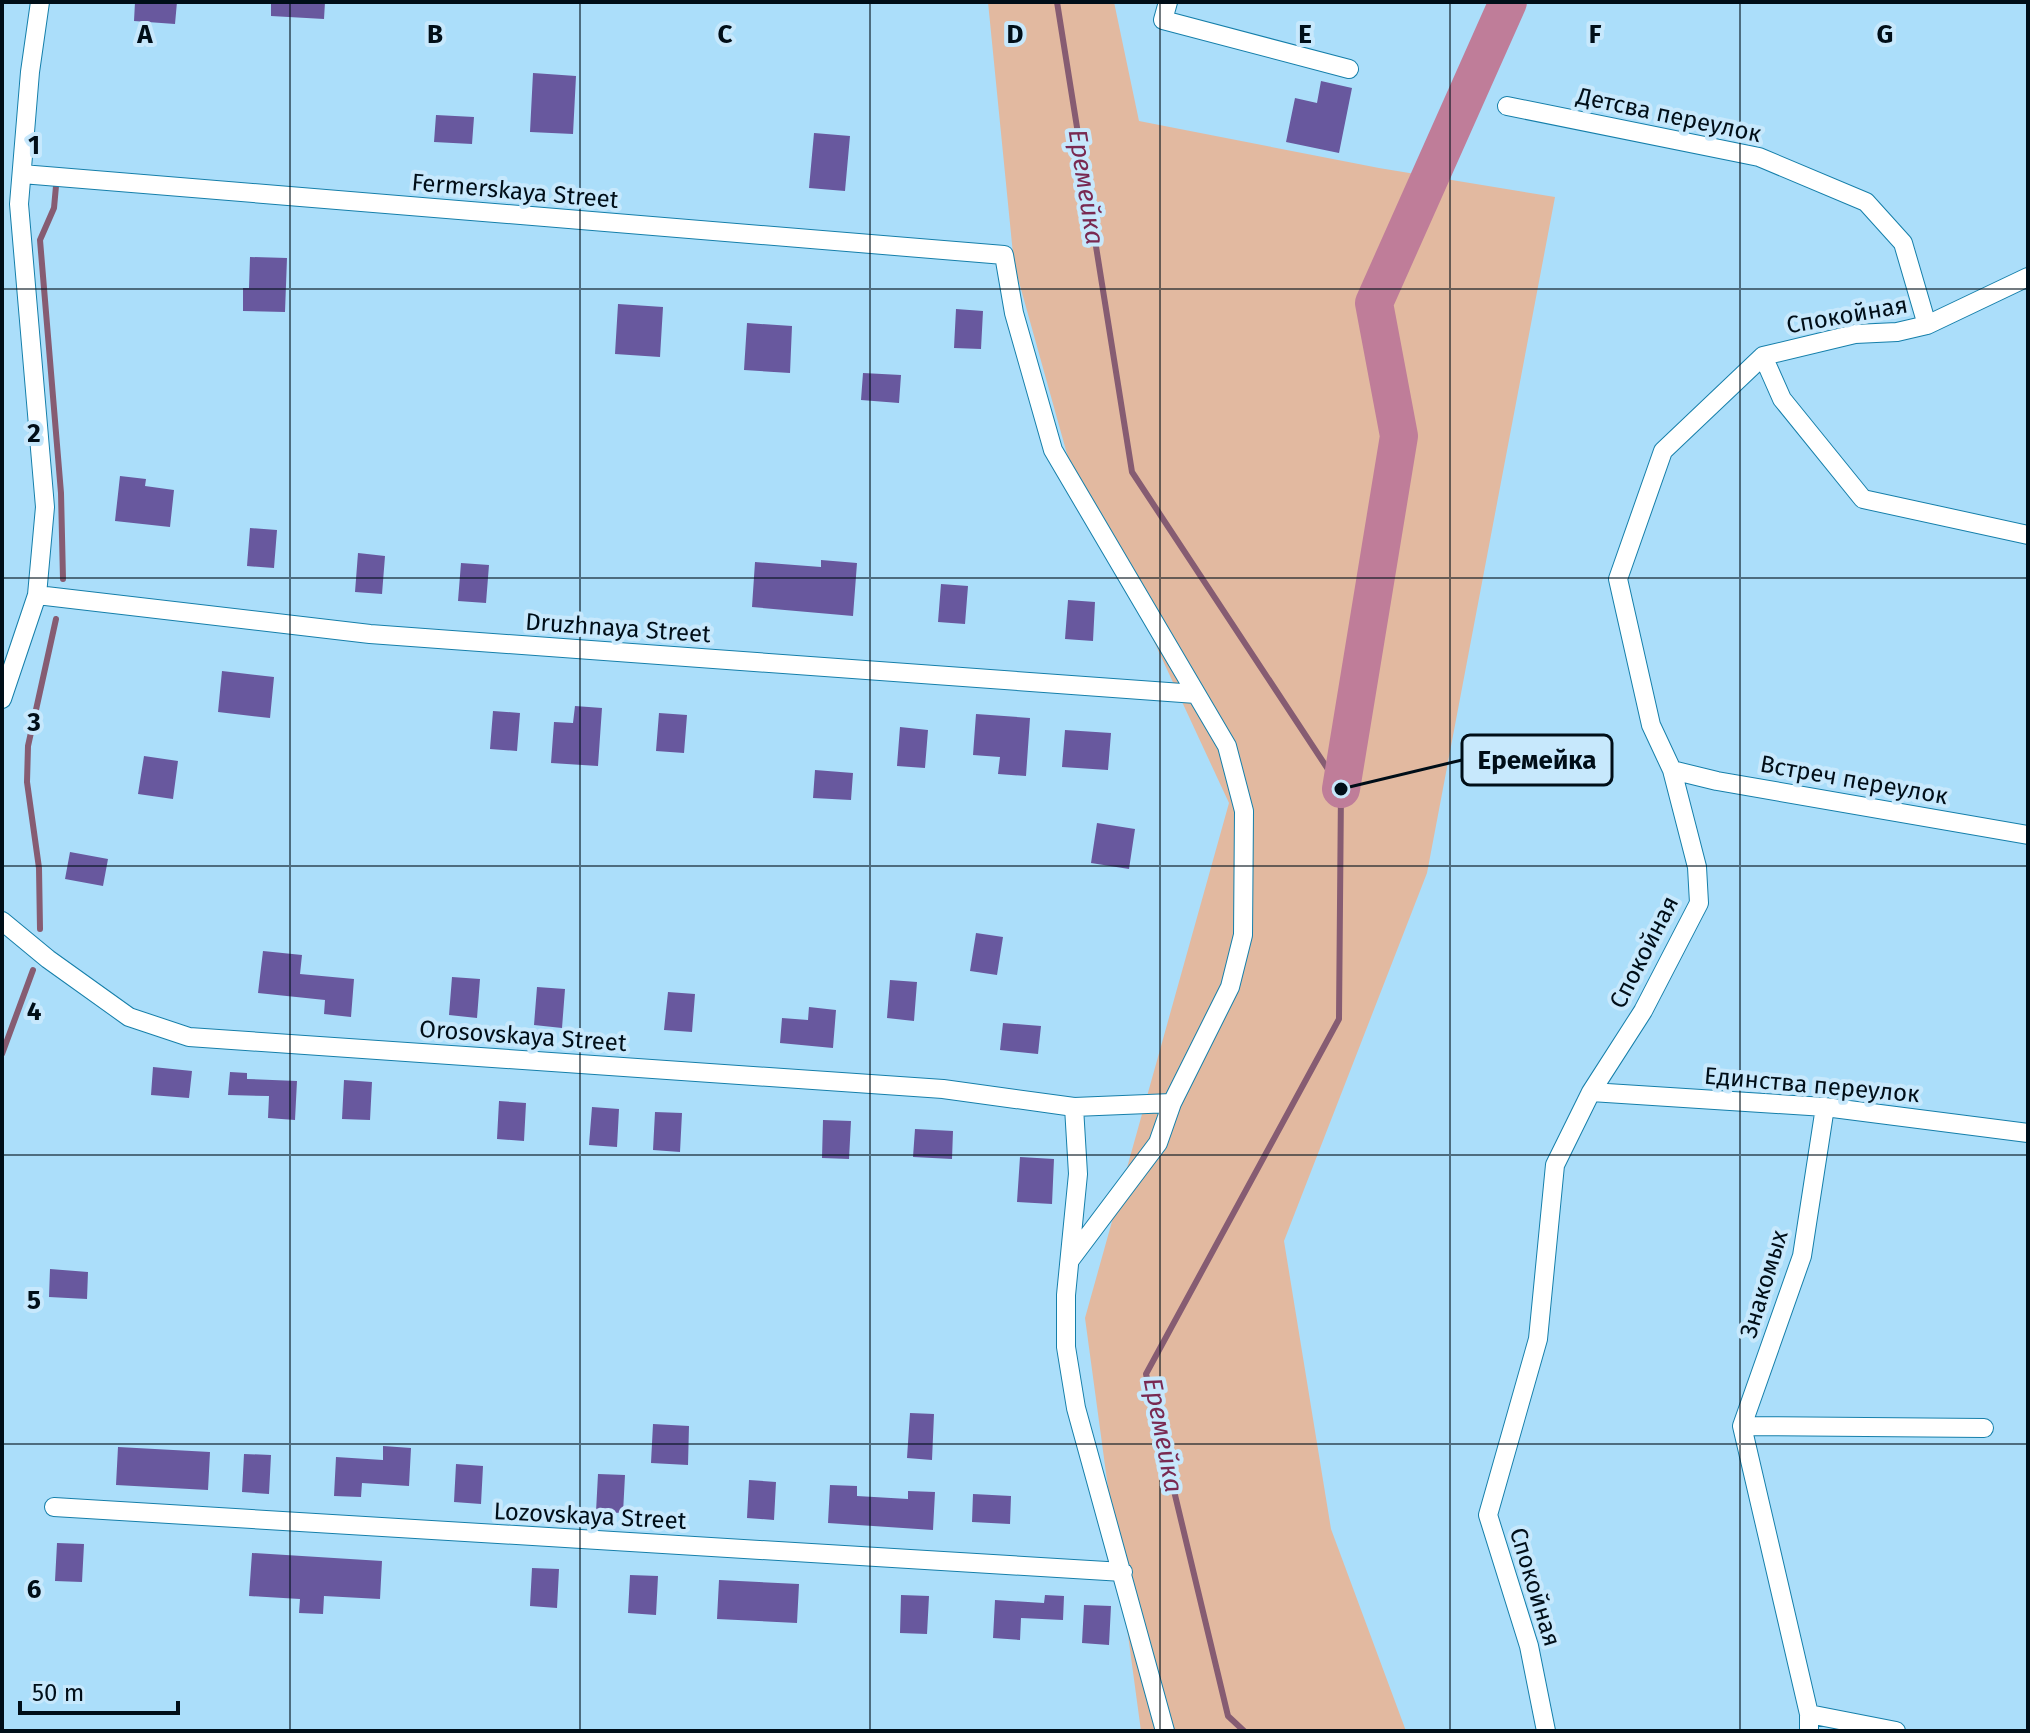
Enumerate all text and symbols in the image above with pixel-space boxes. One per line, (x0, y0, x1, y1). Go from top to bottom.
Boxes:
text: A (136, 19, 153, 50)
text: B (427, 19, 443, 50)
text: C (718, 19, 733, 50)
text: D (1007, 19, 1024, 50)
text: E (1298, 19, 1312, 50)
text: F (1589, 19, 1602, 50)
text: G (1877, 19, 1893, 50)
street label: Детсва переулок (1573, 82, 1764, 148)
water label: Еремейка (1062, 127, 1110, 247)
text: 1 (28, 130, 40, 161)
street label: Fermerskaya Street (410, 168, 620, 214)
street label: Спокойная (1784, 291, 1910, 339)
text: 2 (27, 418, 41, 449)
street label: Druzhnaya Street (524, 608, 712, 648)
text: 3 (26, 707, 41, 738)
callout: Еремейка (1462, 735, 1612, 785)
text: Еремейка (1478, 745, 1596, 776)
street label: Встреч переулок (1758, 750, 1951, 810)
street label: Спокойная (1604, 891, 1684, 1013)
text: 4 (27, 996, 42, 1027)
street label: Orosovskaya Street (418, 1015, 628, 1057)
street label: Единства переулок (1703, 1062, 1921, 1108)
street label: Знакомых (1734, 1226, 1794, 1341)
text: 5 (27, 1285, 41, 1316)
water label: Еремейка (1137, 1375, 1189, 1495)
street label: Lozovskaya Street (493, 1497, 687, 1535)
street label: Спокойная (1504, 1524, 1566, 1650)
text: 6 (27, 1574, 42, 1605)
scale bar (20, 1665, 178, 1715)
text: 50 m (32, 1679, 84, 1707)

